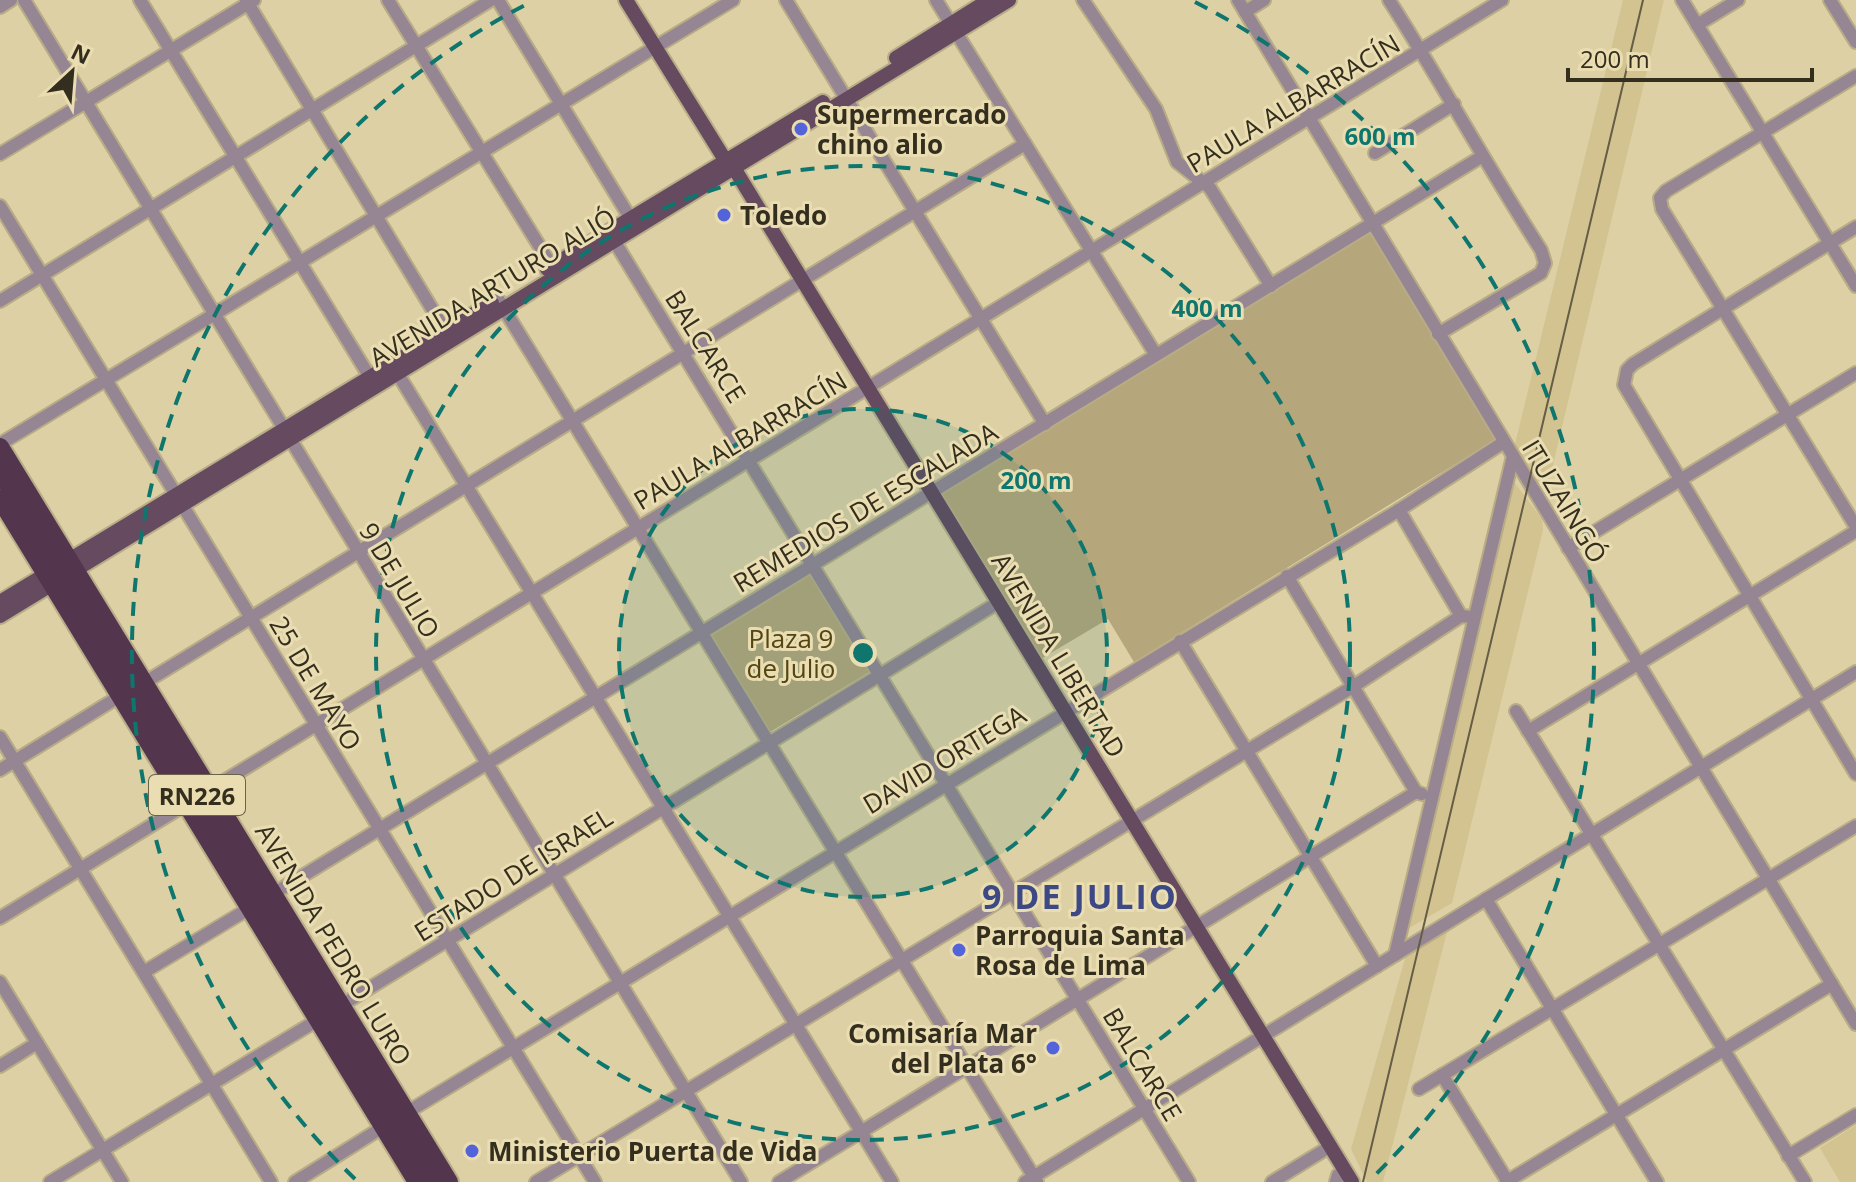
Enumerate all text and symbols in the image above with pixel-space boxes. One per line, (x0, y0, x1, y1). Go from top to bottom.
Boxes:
street label: PAULA ALBARRACÍN (1180, 25, 1406, 181)
north arrow (32, 32, 112, 112)
scale bar (1568, 32, 1812, 82)
text: N (67, 36, 96, 71)
text: 200 m (1580, 42, 1650, 75)
place label: Supermercado chino alio (817, 96, 1006, 162)
text: 600 m (1345, 119, 1415, 152)
marker: Supermercado chino alio (792, 120, 810, 138)
place label: Toledo (740, 197, 827, 233)
street label: AVENIDA ARTURO ALIÓ (362, 199, 622, 375)
marker: Toledo (715, 206, 733, 224)
street label: BALCARCE (657, 283, 755, 409)
text: 400 m (1172, 291, 1242, 324)
street label: PAULA ALBARRACÍN (627, 362, 853, 518)
street label: REMEDIOS DE ESCALADA (726, 413, 1004, 600)
street label: ITUZAINGÓ (1514, 433, 1616, 569)
text: 200 m (1001, 463, 1071, 496)
street label: 9 DE JULIO (351, 516, 449, 644)
street label: AVENIDA LIBERTAD (984, 546, 1134, 764)
street label: 25 DE MAYO (262, 609, 370, 757)
park label: Plaza 9 de Julio (747, 620, 835, 686)
centre of rings (849, 639, 877, 667)
street label: DAVID ORTEGA (856, 696, 1033, 822)
road number: RN226 (149, 775, 245, 815)
street label: ESTADO DE ISRAEL (407, 798, 619, 950)
street label: AVENIDA PEDRO LURO (247, 816, 421, 1072)
district label: 9 DE JULIO (982, 873, 1178, 919)
place label: Parroquia Santa Rosa de Lima (975, 917, 1185, 983)
marker: Parroquia Santa Rosa de Lima (950, 941, 968, 959)
street label: BALCARCE (1095, 1001, 1191, 1127)
place label: Comisaría Mar del Plata 6° (848, 1015, 1037, 1081)
marker: Comisaría Mar del Plata 6° (1044, 1039, 1062, 1057)
place label: Ministerio Puerta de Vida (488, 1133, 818, 1169)
marker: Ministerio Puerta de Vida (463, 1142, 481, 1160)

